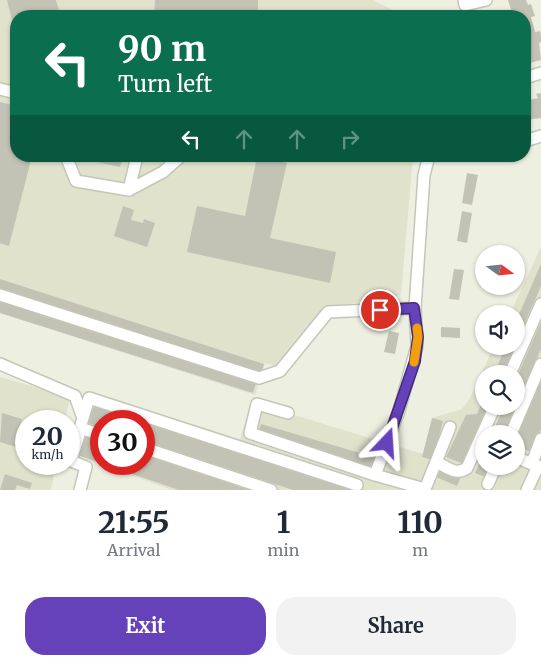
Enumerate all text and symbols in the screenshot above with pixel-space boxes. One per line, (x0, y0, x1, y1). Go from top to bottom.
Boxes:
text: 90 m (118, 27, 206, 71)
icon: left (35, 30, 100, 95)
text: Turn left (118, 70, 212, 98)
icon: left (177, 125, 205, 153)
icon: ahead (230, 125, 258, 153)
icon: ahead (283, 125, 311, 153)
icon: right (336, 125, 364, 153)
north arrow (475, 245, 525, 295)
map controls (475, 245, 525, 475)
pin (359, 289, 401, 331)
icon: arrive (366, 296, 394, 324)
button: sound (475, 305, 525, 355)
button: search (475, 365, 525, 415)
speed limit sign: 30 (90, 410, 155, 475)
position arrow (360, 416, 412, 468)
text: 20 (32, 420, 63, 452)
button: layers (475, 425, 525, 475)
text: km/h (32, 447, 63, 462)
text: 21:55 (98, 503, 170, 541)
text: 1 (276, 503, 290, 541)
text: 110 (397, 503, 443, 541)
text: Arrival (107, 540, 161, 560)
text: min (268, 540, 299, 560)
text: m (412, 540, 428, 560)
button: Exit (25, 597, 266, 655)
button: Share (276, 597, 516, 655)

